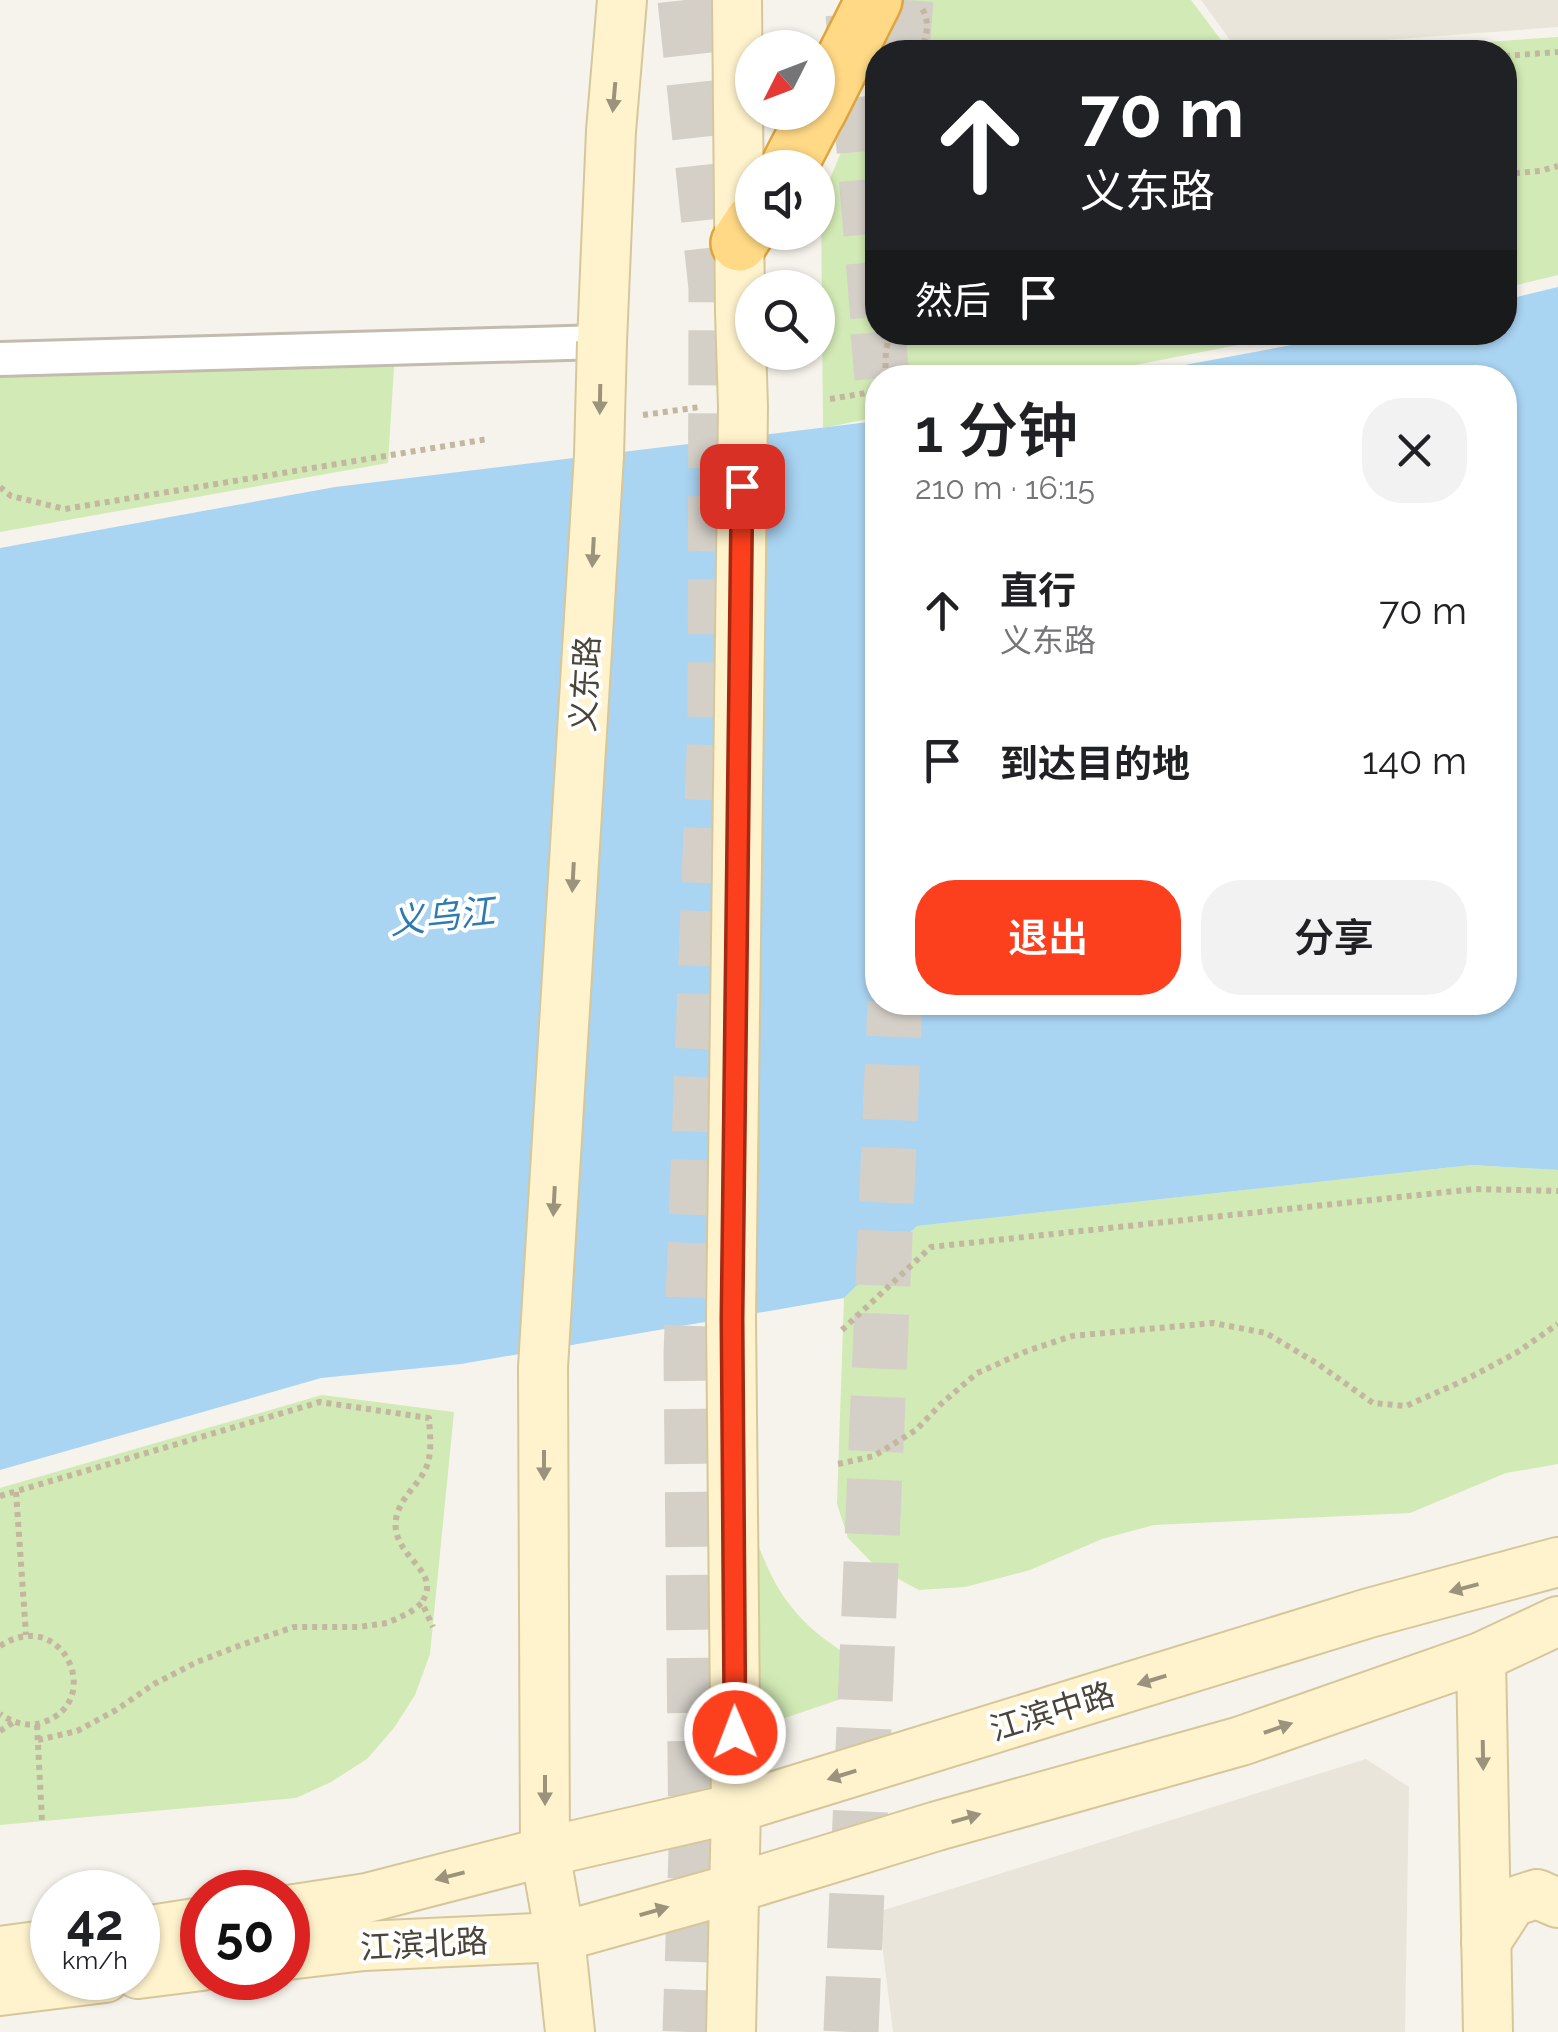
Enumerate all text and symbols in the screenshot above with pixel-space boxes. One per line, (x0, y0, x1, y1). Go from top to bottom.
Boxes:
north arrow (735, 30, 835, 130)
map controls (735, 30, 835, 370)
text: 70 m (1080, 71, 1244, 153)
icon: ahead (915, 80, 1045, 210)
one-way arrow (606, 82, 622, 114)
button: sound (735, 150, 835, 250)
text: 义东路 (1080, 165, 1215, 218)
button: search (735, 270, 835, 370)
icon: arrive (1011, 270, 1066, 325)
text: 然后 (915, 278, 991, 323)
one-way arrow (592, 383, 608, 415)
text: 1 分钟 (915, 396, 1078, 466)
button: close (1362, 398, 1467, 503)
pin (700, 444, 785, 529)
icon: arrive (715, 459, 770, 514)
text: 210 m · 16:15 (915, 469, 1095, 506)
one-way arrow (585, 537, 601, 569)
text: 直行 (1000, 568, 1076, 613)
icon: ahead (915, 583, 970, 638)
text: 70 m (1379, 588, 1467, 633)
text: 义东路 (1000, 622, 1096, 659)
street label: 义东路 (564, 635, 606, 733)
icon: arrive (915, 733, 970, 788)
text: 140 m (1362, 738, 1467, 783)
text: 到达目的地 (1000, 741, 1190, 786)
one-way arrow (565, 861, 581, 893)
button: 退出 (915, 880, 1181, 995)
button: 分享 (1201, 880, 1467, 995)
water label: 义乌江 (388, 890, 500, 942)
one-way arrow (546, 1186, 562, 1218)
one-way arrow (536, 1449, 552, 1481)
one-way arrow (1448, 1580, 1479, 1596)
one-way arrow (1136, 1673, 1167, 1688)
street label: 江滨中路 (985, 1675, 1119, 1747)
position arrow (683, 1681, 787, 1785)
one-way arrow (1263, 1720, 1293, 1735)
one-way arrow (1475, 1739, 1491, 1771)
one-way arrow (826, 1769, 856, 1784)
one-way arrow (537, 1774, 553, 1806)
one-way arrow (951, 1810, 981, 1825)
one-way arrow (434, 1869, 465, 1885)
speed limit sign: 50 (180, 1870, 310, 2000)
text: 42 (67, 1893, 123, 1952)
one-way arrow (639, 1903, 670, 1918)
street label: 江滨北路 (359, 1922, 489, 1966)
text: km/h (62, 1945, 128, 1975)

